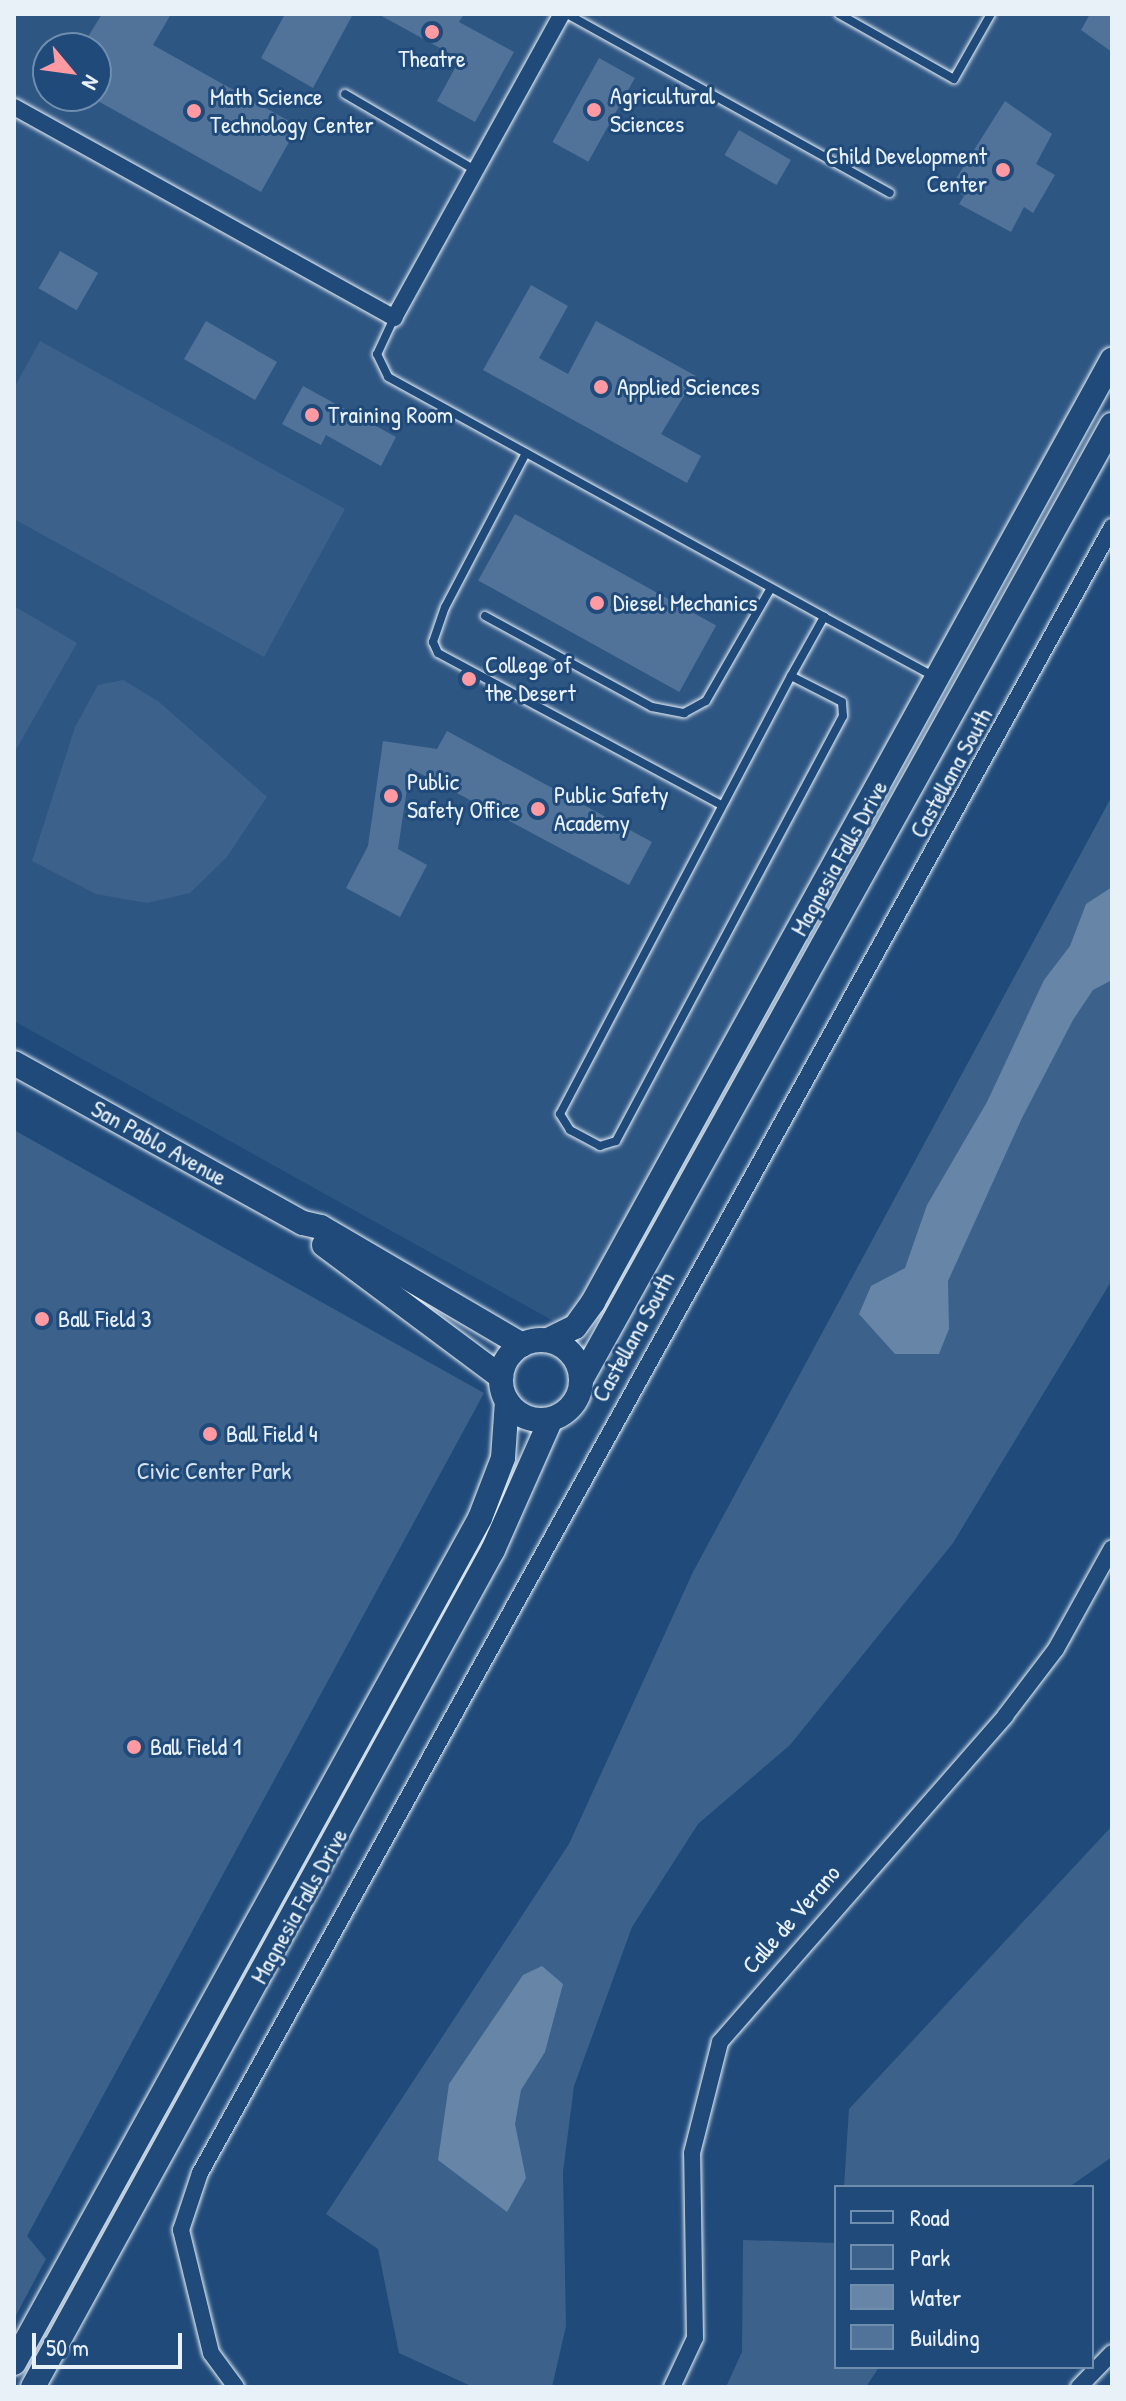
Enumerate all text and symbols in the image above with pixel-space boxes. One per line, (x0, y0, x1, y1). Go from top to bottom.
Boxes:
marker: Theatre (423, 23, 441, 41)
north arrow (32, 32, 112, 112)
place label: Theatre (398, 45, 466, 73)
text: N (75, 70, 107, 95)
place label: Agricultural Sciences (610, 82, 715, 138)
place label: Math Science Technology Center (210, 83, 374, 139)
marker: Agricultural Sciences (585, 101, 603, 119)
marker: Math Science Technology Center (185, 102, 203, 120)
place label: Child Development Center (826, 142, 987, 198)
marker: Child Development Center (994, 161, 1012, 179)
place label: Applied Sciences (617, 373, 760, 401)
marker: Applied Sciences (592, 378, 610, 396)
place label: Training Room (328, 401, 453, 429)
marker: Training Room (303, 406, 321, 424)
place label: Diesel Mechanics (613, 589, 757, 617)
marker: Diesel Mechanics (588, 594, 606, 612)
place label: College of the Desert (485, 651, 576, 707)
marker: College of the Desert (460, 670, 478, 688)
street label: Castellana South (904, 703, 998, 843)
place label: Public Safety Office (407, 768, 520, 824)
street label: Magnesia Falls Drive (784, 775, 894, 941)
place label: Public Safety Academy (554, 781, 669, 837)
marker: Public Safety Office (382, 787, 400, 805)
marker: Public Safety Academy (529, 800, 547, 818)
street label: San Pablo Avenue (86, 1094, 232, 1192)
street label: Castellana South (586, 1267, 680, 1407)
place label: Ball Field 3 (58, 1305, 151, 1333)
marker: Ball Field 3 (33, 1310, 51, 1328)
place label: Ball Field 4 (226, 1420, 318, 1448)
marker: Ball Field 4 (201, 1425, 219, 1443)
park label: Civic Center Park (137, 1457, 291, 1485)
place label: Ball Field 1 (150, 1733, 241, 1761)
marker: Ball Field 1 (125, 1738, 143, 1756)
street label: Magnesia Falls Drive (244, 1823, 354, 1989)
street label: Calle de Verano (736, 1859, 846, 1979)
legend (834, 2185, 1094, 2369)
text: Road (910, 2201, 949, 2233)
text: Park (910, 2241, 950, 2273)
text: Water (910, 2281, 961, 2313)
scale bar (36, 2317, 186, 2367)
text: Building (910, 2321, 980, 2353)
text: 50 m (46, 2331, 89, 2363)

